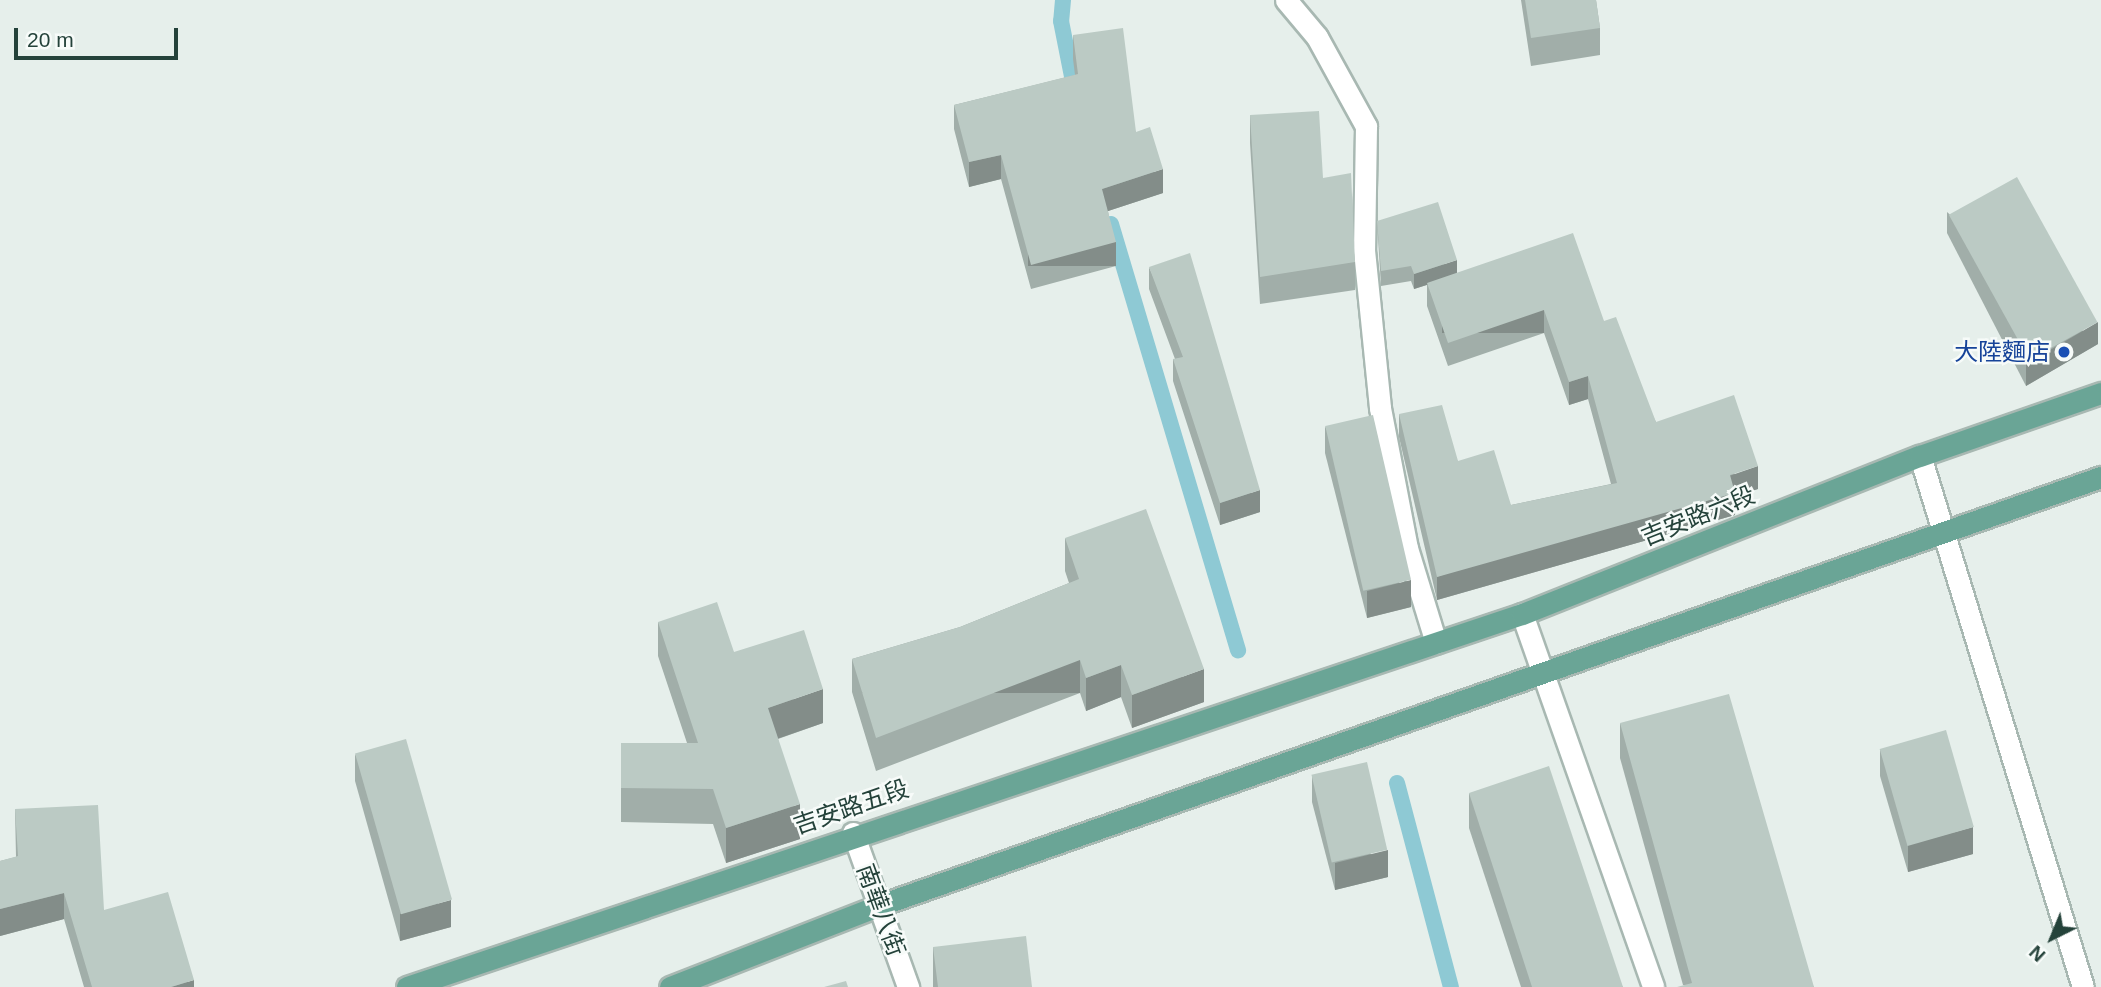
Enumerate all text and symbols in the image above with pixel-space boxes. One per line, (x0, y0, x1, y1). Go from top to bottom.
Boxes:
scale bar (18, 14, 182, 58)
text: 20 m (27, 28, 74, 51)
place label: 大陸麵店 (1954, 338, 2050, 366)
marker: 大陸麵店 (2056, 344, 2072, 360)
street label: 吉安路六段 (1637, 480, 1759, 552)
street label: 吉安路五段 (790, 774, 912, 840)
street label: 南華八街 (851, 860, 911, 960)
north arrow (2017, 903, 2087, 973)
text: N (2025, 941, 2050, 966)

